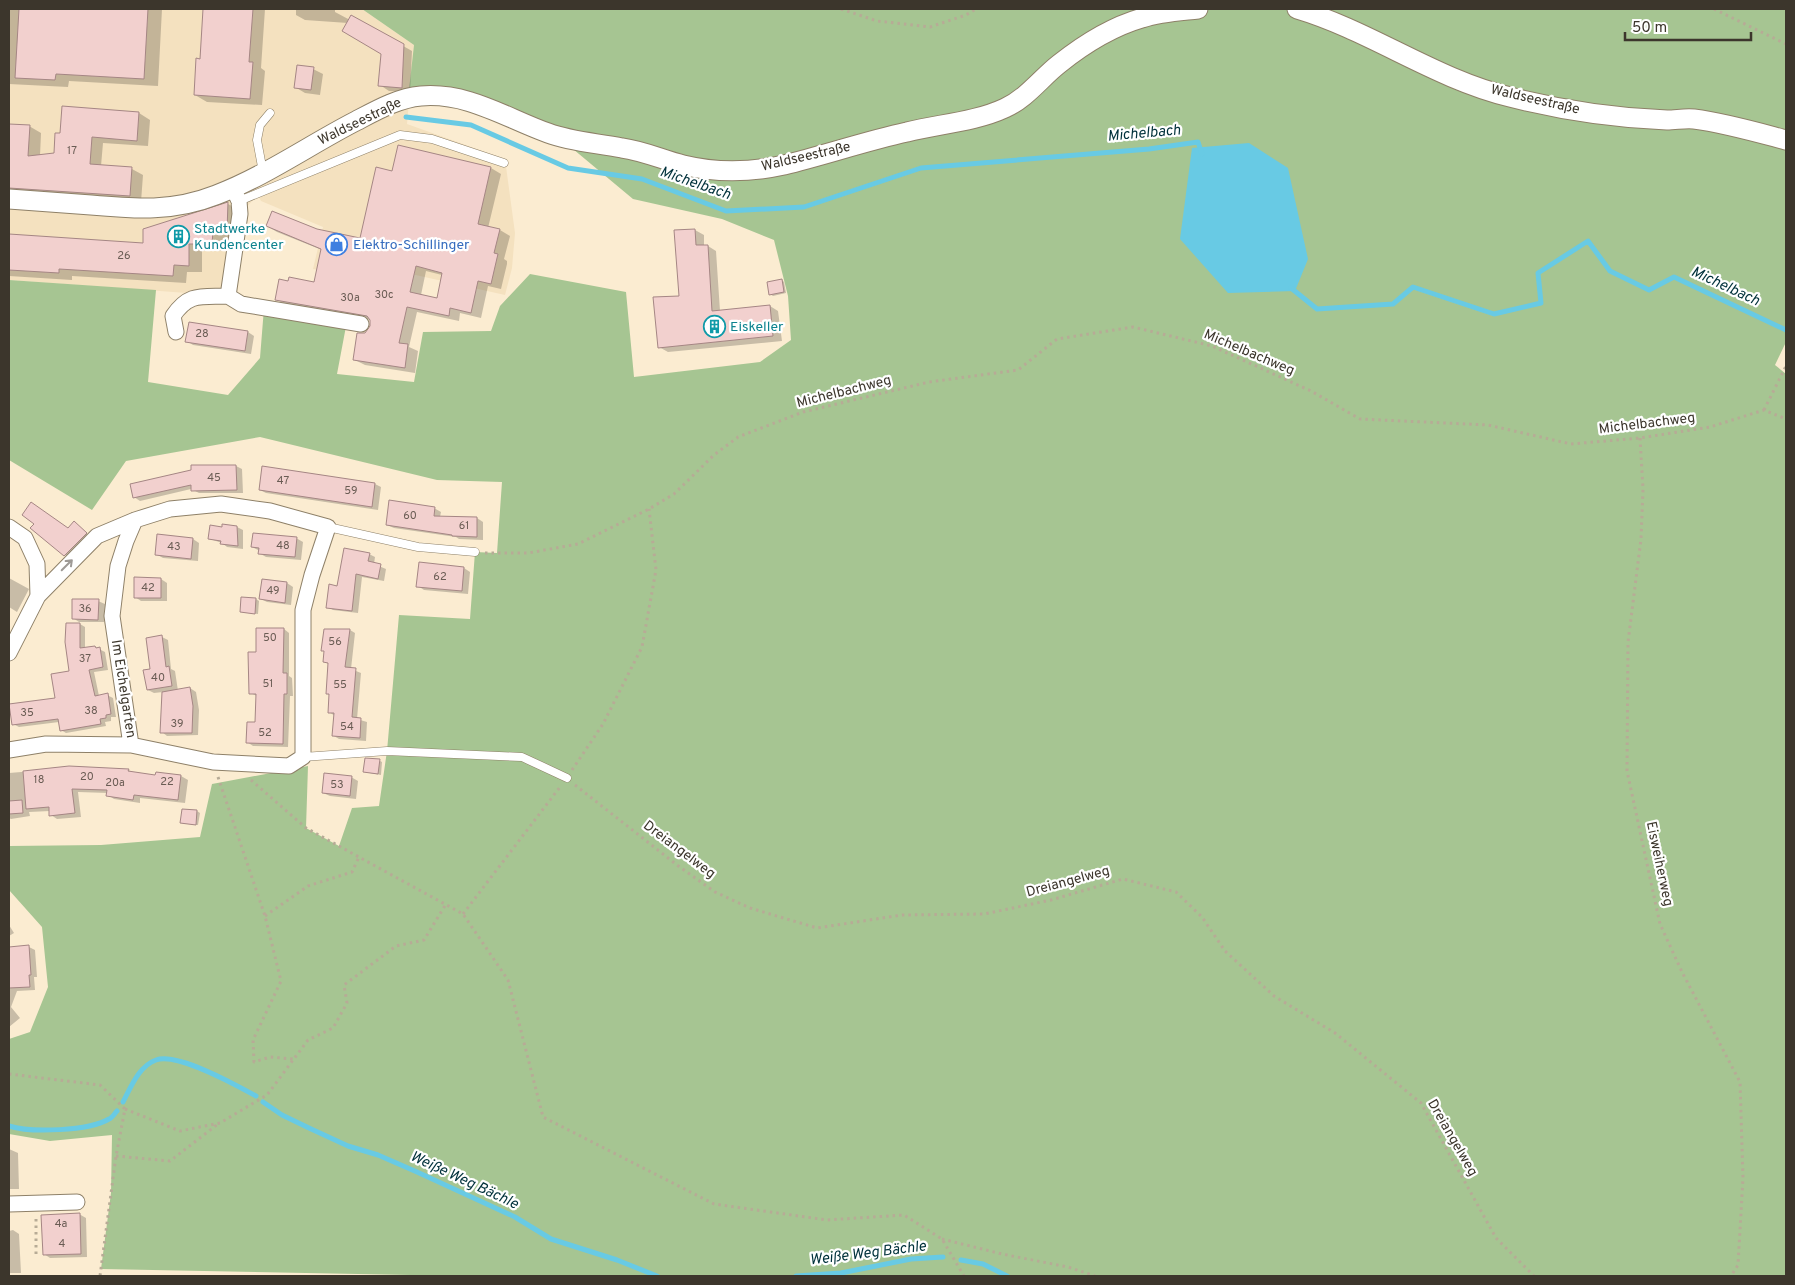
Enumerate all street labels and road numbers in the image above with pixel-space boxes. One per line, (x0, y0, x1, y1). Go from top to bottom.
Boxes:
street label: Waldseestraße (1489, 81, 1581, 119)
street label: Waldseestraße (315, 94, 405, 150)
street label: Waldseestraße (760, 138, 852, 176)
street label: Michelbachweg (1201, 326, 1297, 380)
street label: Michelbachweg (795, 372, 893, 412)
street label: Michelbachweg (1598, 410, 1696, 438)
street label: Im Eichelgarten (107, 639, 139, 739)
street label: Dreiangelweg (640, 817, 718, 883)
street label: Eisweiherweg (1642, 820, 1676, 908)
street label: Dreiangelweg (1024, 863, 1112, 901)
street label: Dreiangelweg (1423, 1097, 1481, 1179)

